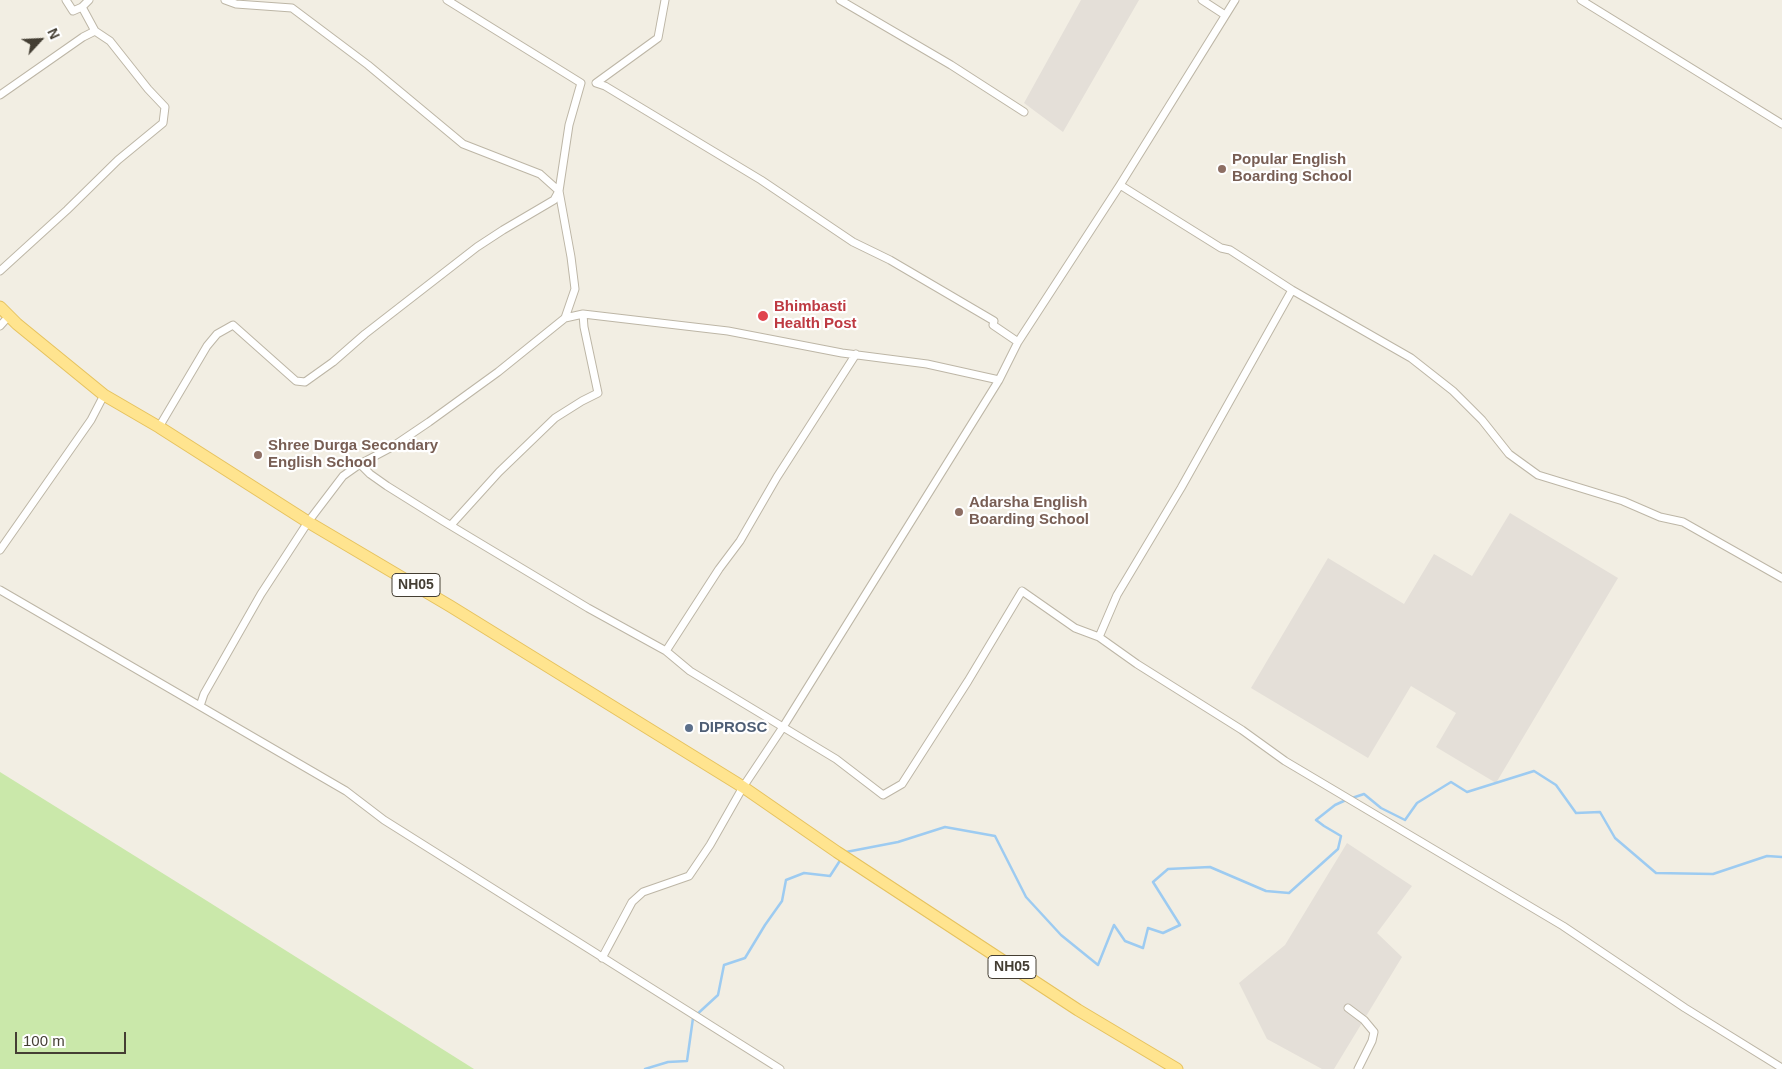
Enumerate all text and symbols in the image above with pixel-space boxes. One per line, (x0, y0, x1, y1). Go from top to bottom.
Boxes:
north arrow (15, 15, 65, 65)
text: N (44, 26, 63, 42)
place label: Popular English Boarding School (1232, 151, 1352, 186)
marker: Popular English Boarding School (1216, 163, 1228, 175)
place label: Bhimbasti Health Post (774, 298, 857, 333)
marker: Bhimbasti Health Post (756, 309, 770, 323)
place label: Shree Durga Secondary English School (268, 437, 438, 472)
marker: Shree Durga Secondary English School (252, 449, 264, 461)
place label: Adarsha English Boarding School (969, 494, 1089, 529)
marker: Adarsha English Boarding School (953, 506, 965, 518)
road number: NH05 (392, 574, 440, 596)
place label: DIPROSC (699, 719, 767, 737)
marker: DIPROSC (683, 722, 695, 734)
road number: NH05 (988, 956, 1036, 979)
scale bar (18, 1022, 129, 1054)
text: 100 m (23, 1032, 65, 1049)

